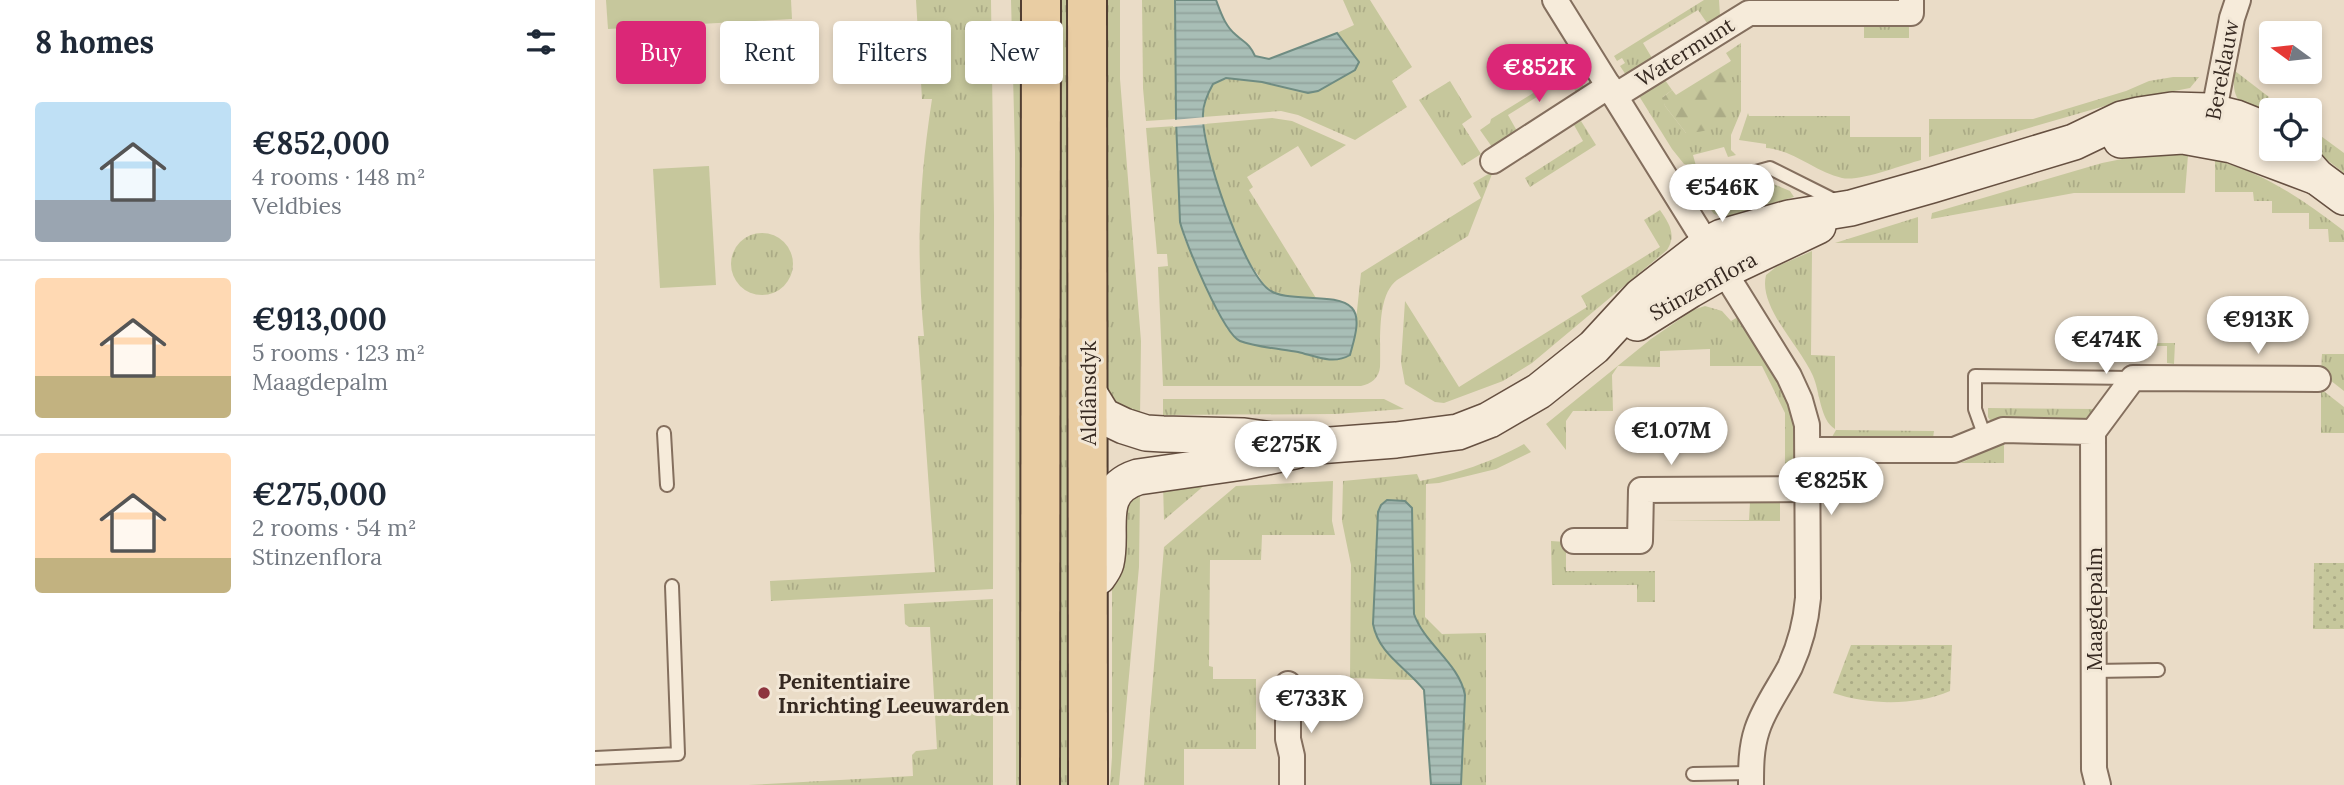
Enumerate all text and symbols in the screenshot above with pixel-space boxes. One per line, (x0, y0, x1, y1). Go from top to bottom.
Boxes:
street label: Watermunt (1631, 11, 1740, 93)
street label: Bereklauw (2199, 17, 2245, 122)
chip: Buy (616, 21, 706, 84)
chip: Rent (720, 21, 819, 84)
chip: Filters (833, 21, 951, 84)
chip: New (965, 21, 1063, 84)
north arrow (2259, 21, 2322, 84)
map controls (2259, 21, 2322, 161)
text: 8 homes (35, 23, 154, 61)
icon: filters (522, 23, 560, 61)
pin: €852K (1490, 44, 1588, 104)
text: €852K (1503, 52, 1575, 81)
button: locate (2259, 98, 2322, 161)
text: €852,000 (252, 124, 390, 162)
icon: home (91, 130, 175, 214)
text: 4 rooms · 148 m² (252, 162, 426, 191)
pin: €546K (1673, 164, 1771, 224)
text: €546K (1685, 172, 1759, 201)
text: Veldbies (252, 191, 342, 220)
street label: Stinzenflora (1645, 245, 1762, 327)
pin: €913K (2209, 296, 2307, 356)
text: €913,000 (252, 300, 387, 338)
text: €913K (2223, 304, 2293, 333)
icon: home (91, 306, 175, 390)
pin: €474K (2057, 316, 2155, 376)
text: €474K (2071, 324, 2141, 353)
text: 5 rooms · 123 m² (252, 338, 425, 367)
street label: Aldlânsdyk (1075, 340, 1102, 447)
text: Maagdepalm (252, 367, 388, 396)
pin: €1.07M (1614, 407, 1728, 467)
text: €1.07M (1631, 415, 1711, 444)
pin: €275K (1237, 421, 1335, 481)
text: €275K (1251, 429, 1321, 458)
pin: €825K (1782, 458, 1880, 517)
text: €825K (1795, 465, 1867, 494)
text: €275,000 (252, 475, 387, 513)
icon: home (91, 481, 175, 565)
text: 2 rooms · 54 m² (252, 513, 417, 542)
text: Stinzenflora (252, 542, 382, 571)
street label: Maagdepalm (2081, 547, 2108, 671)
place label: Penitentiaire Inrichting Leeuwarden (778, 668, 1009, 719)
pin: €733K (1262, 676, 1360, 735)
text: €733K (1275, 683, 1347, 712)
marker: Penitentiaire Inrichting Leeuwarden (756, 685, 772, 701)

